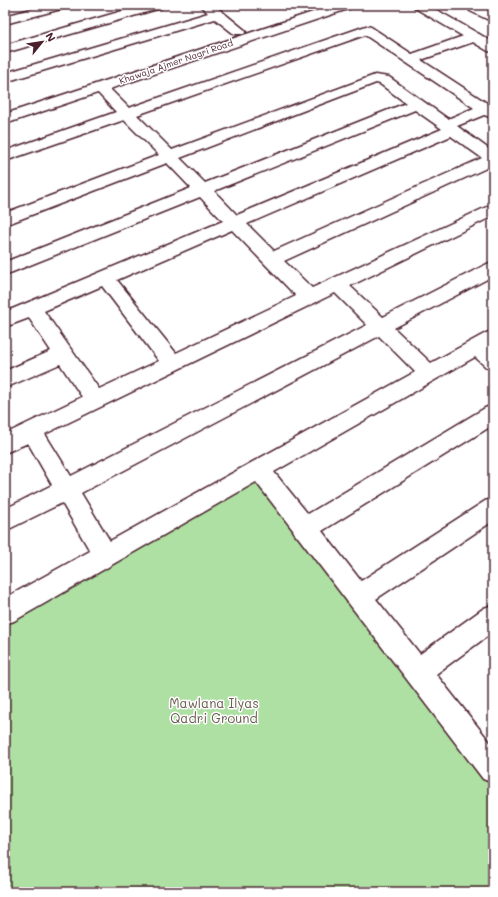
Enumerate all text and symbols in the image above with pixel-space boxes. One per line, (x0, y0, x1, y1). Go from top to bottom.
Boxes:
north arrow (22, 22, 62, 62)
text: N (43, 29, 60, 44)
street label: Khawaja Ajmer Nagri Road (117, 37, 234, 86)
park label: Mawlana Ilyas Qadri Ground (169, 694, 259, 726)

